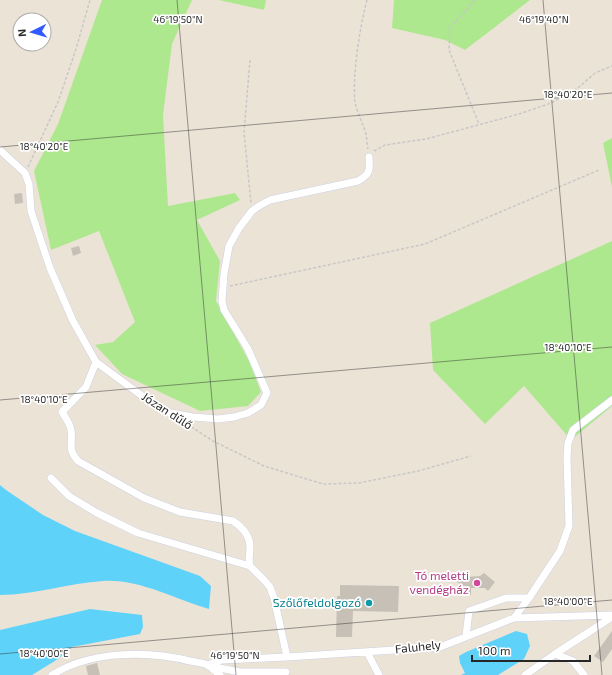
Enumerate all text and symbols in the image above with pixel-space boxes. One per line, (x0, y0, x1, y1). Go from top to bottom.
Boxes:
north arrow (12, 12, 52, 52)
text: 46°19'50"N (153, 13, 203, 25)
text: 46°19'40"N (519, 13, 569, 25)
text: N (15, 28, 28, 37)
text: 18°40'20"E (544, 88, 593, 100)
text: 18°40'20"E (20, 140, 69, 152)
text: 18°40'10"E (544, 341, 592, 353)
street label: Józan dűlő (140, 389, 196, 432)
text: 18°40'10"E (20, 393, 68, 405)
place label: Tó meletti vendégház (410, 568, 469, 596)
marker: Tó meletti vendégház (472, 578, 482, 588)
place label: Szőlőfeldolgozó (273, 595, 361, 609)
text: 18°40'00"E (543, 595, 593, 607)
marker: Szőlőfeldolgozó (364, 598, 374, 608)
street label: Faluhely (394, 637, 442, 655)
scale bar (472, 637, 590, 663)
text: 100 m (478, 643, 510, 657)
text: 18°40'00"E (19, 647, 69, 659)
text: 46°19'50"N (210, 649, 260, 661)

